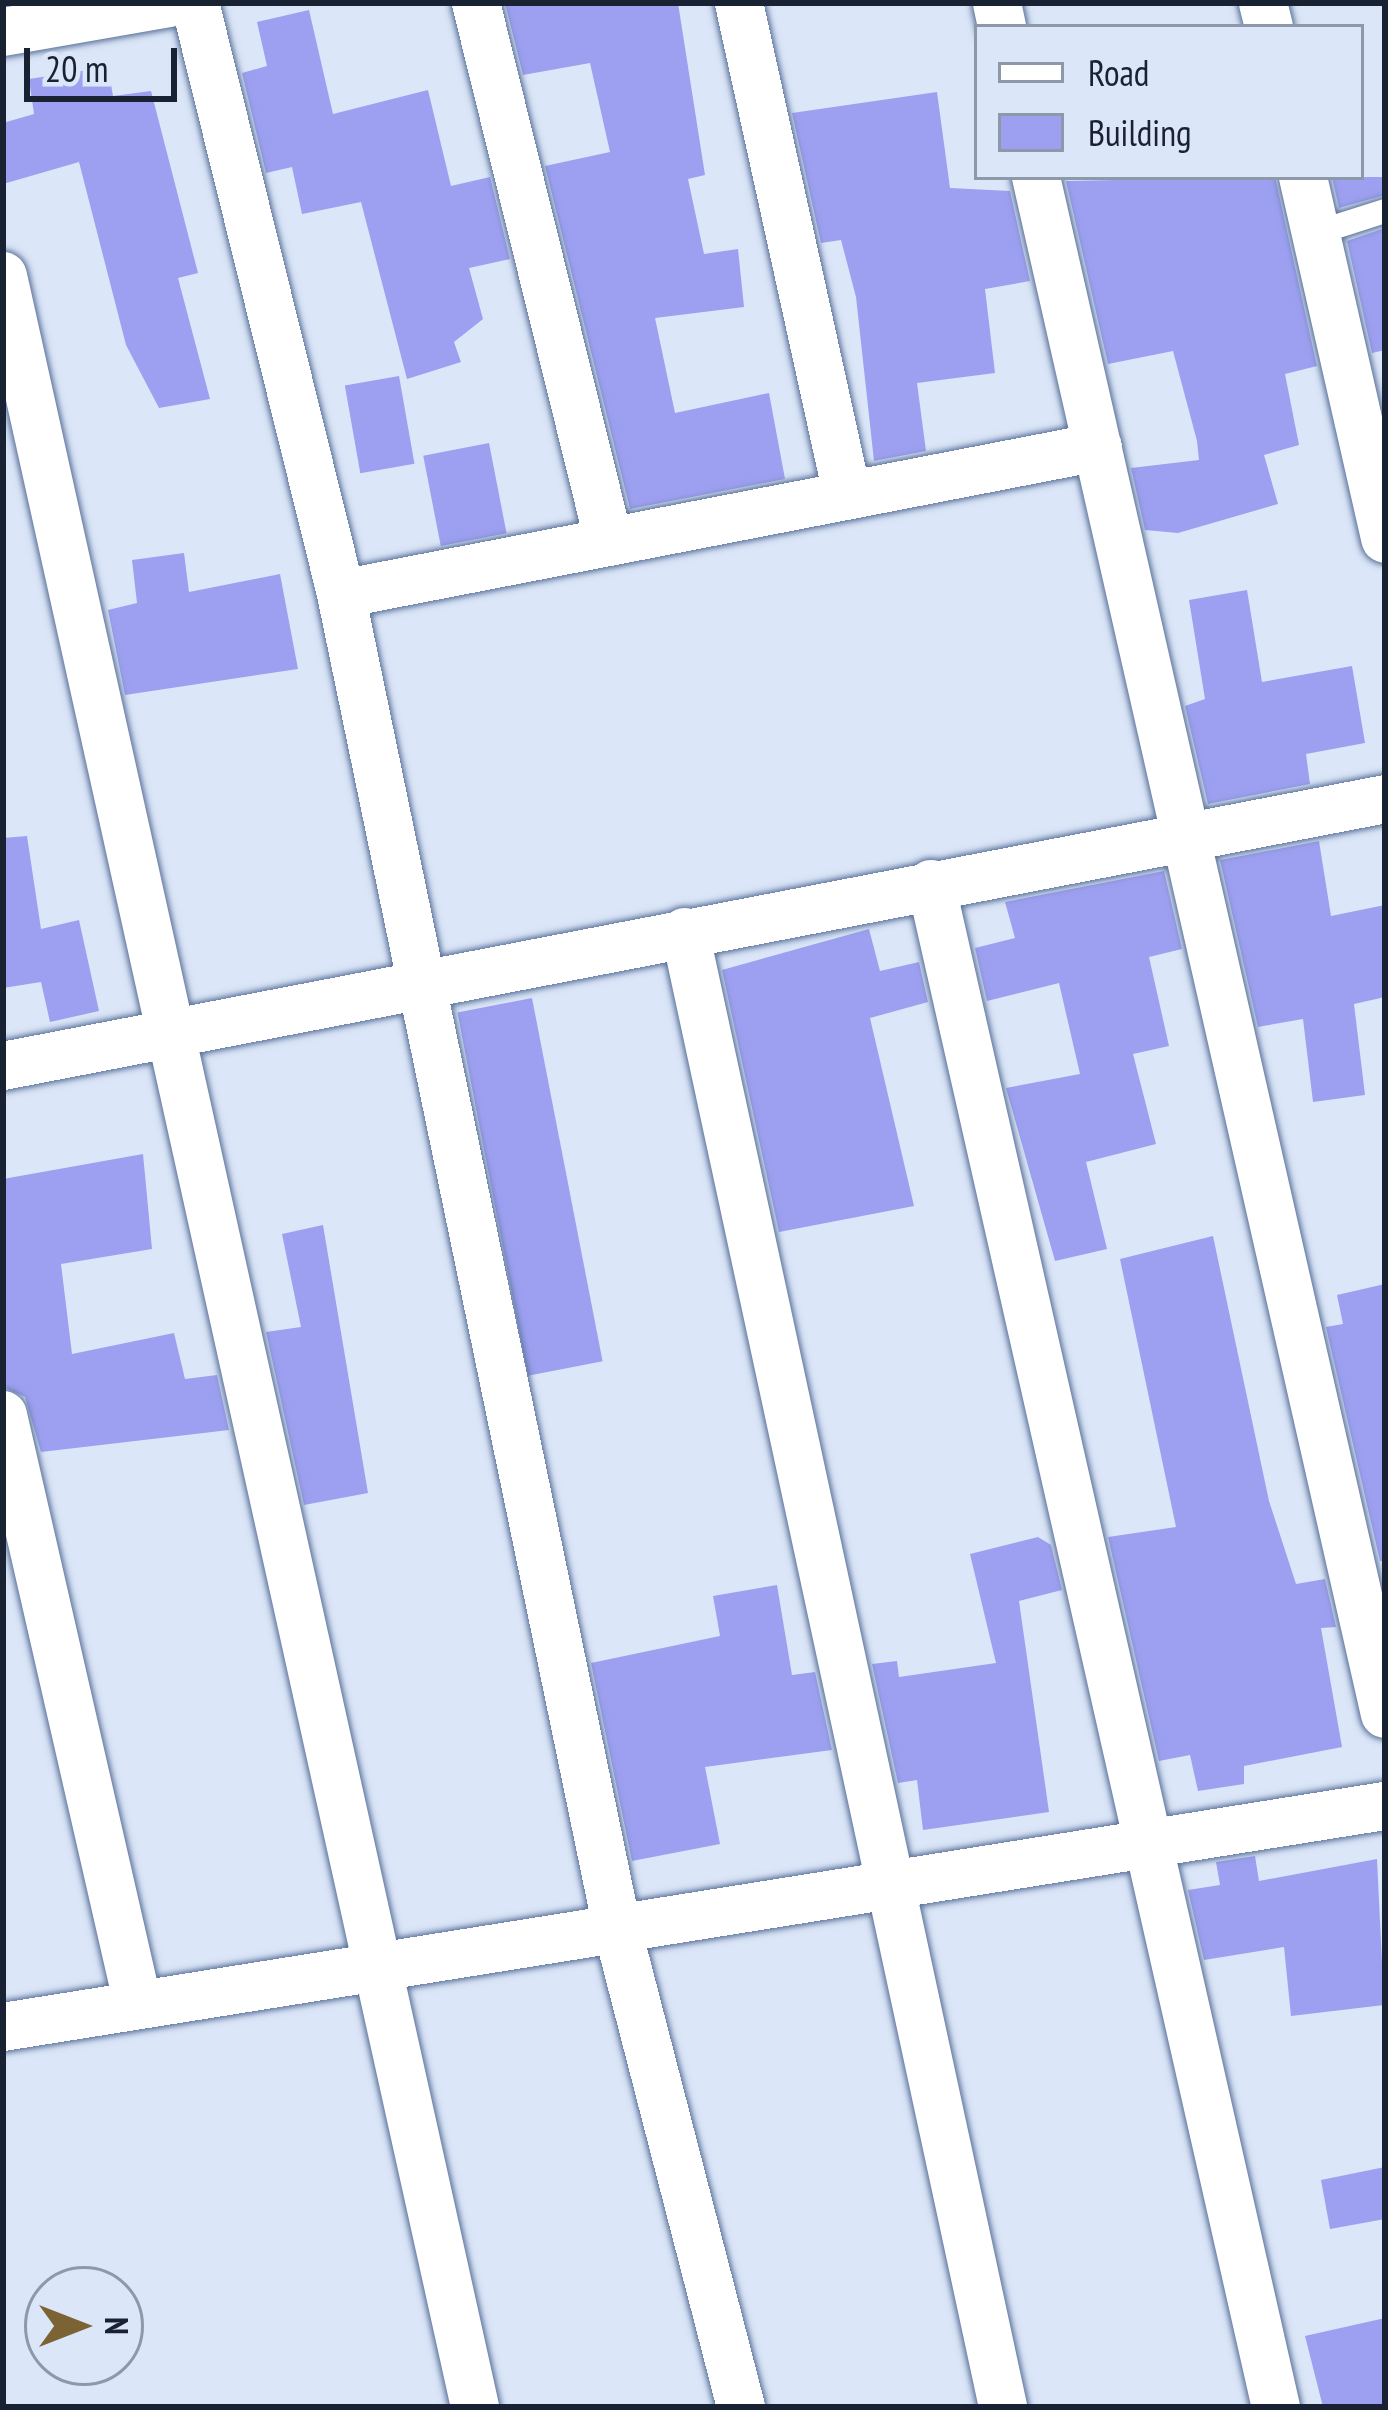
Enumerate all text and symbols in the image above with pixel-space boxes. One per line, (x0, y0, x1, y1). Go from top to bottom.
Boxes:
scale bar (30, 24, 183, 98)
legend (974, 24, 1364, 180)
text: 20 m (45, 45, 108, 92)
text: Road (1088, 49, 1149, 96)
text: Building (1088, 109, 1192, 156)
north arrow (24, 2266, 144, 2386)
text: N (96, 2317, 139, 2335)

